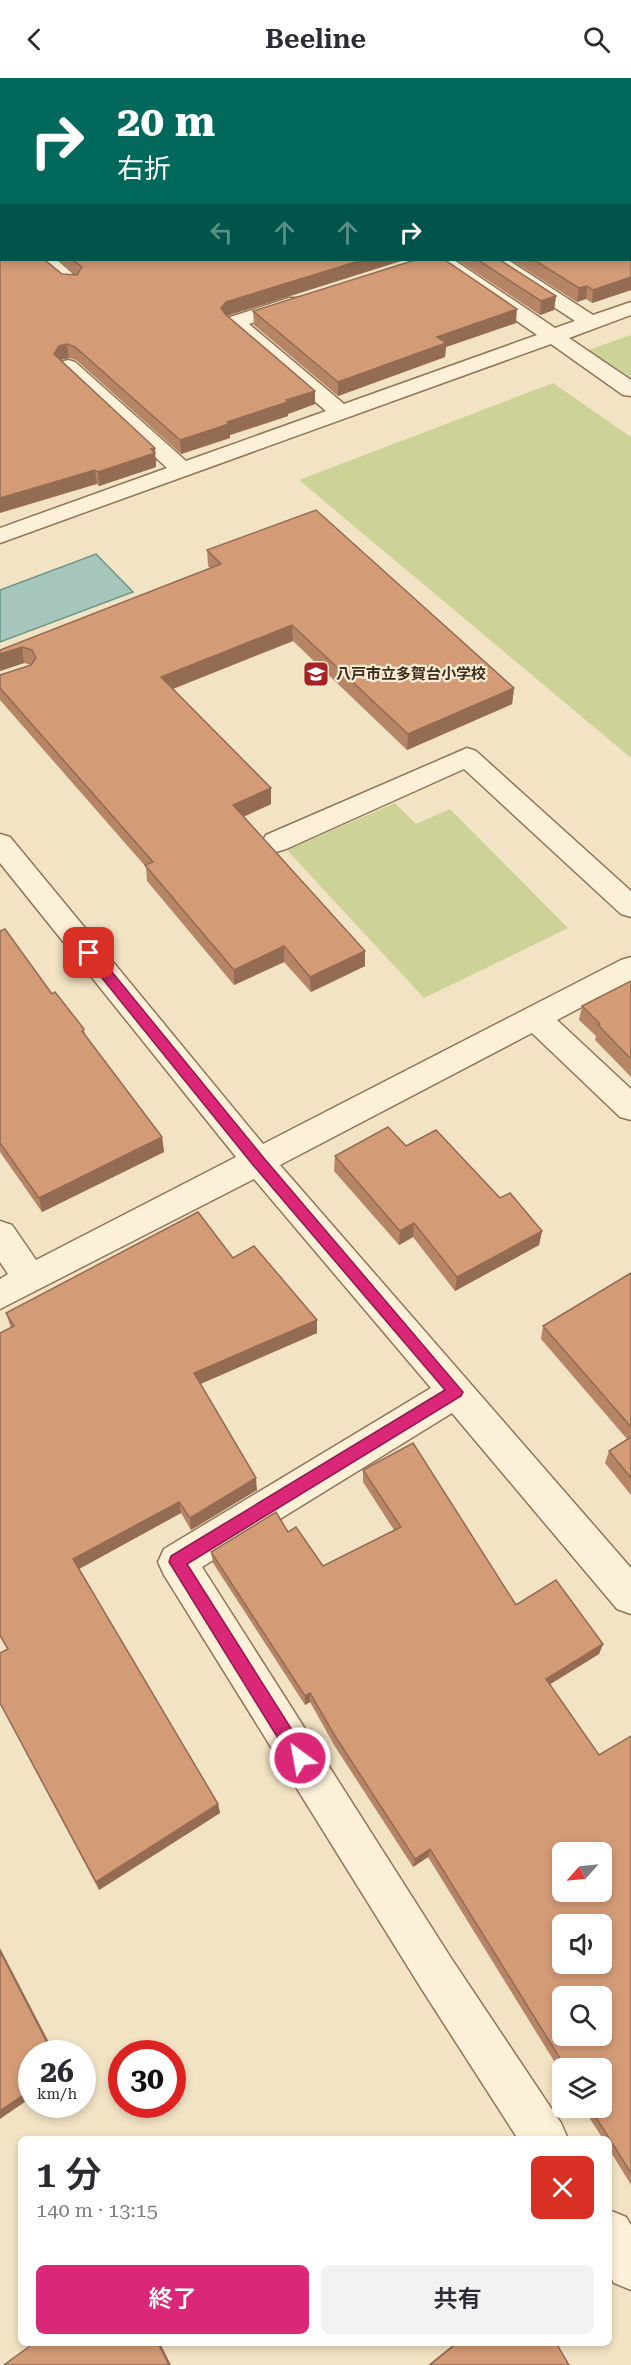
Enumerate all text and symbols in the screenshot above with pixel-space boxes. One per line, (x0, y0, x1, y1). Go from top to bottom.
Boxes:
icon: back (18, 23, 51, 56)
text: Beeline (265, 23, 366, 55)
icon: search (580, 23, 613, 56)
text: 20 m (117, 97, 215, 146)
icon: right (18, 102, 96, 180)
text: 右折 (117, 153, 171, 185)
icon: left (205, 216, 238, 249)
icon: ahead (268, 216, 301, 249)
icon: ahead (331, 216, 364, 249)
icon: right (394, 216, 427, 249)
school or university icon: 八戸市立多賀台小学校 (301, 659, 331, 689)
place label: 八戸市立多賀台小学校 (336, 665, 486, 683)
pin (63, 927, 114, 978)
icon: arrive (72, 936, 105, 969)
position arrow (268, 1726, 332, 1790)
north arrow (552, 1842, 612, 1902)
map controls (552, 1842, 612, 2118)
button: sound (552, 1914, 612, 1974)
button: search (552, 1986, 612, 2046)
speed limit sign: 30 (108, 2040, 186, 2118)
text: 26 (40, 2054, 74, 2089)
button: layers (552, 2058, 612, 2118)
text: km/h (37, 2085, 77, 2103)
text: 1 分 (36, 2154, 101, 2196)
button: close (531, 2156, 594, 2219)
text: 140 m · 13:15 (36, 2198, 158, 2222)
button: 終了 (36, 2265, 309, 2334)
button: 共有 (321, 2265, 594, 2334)

